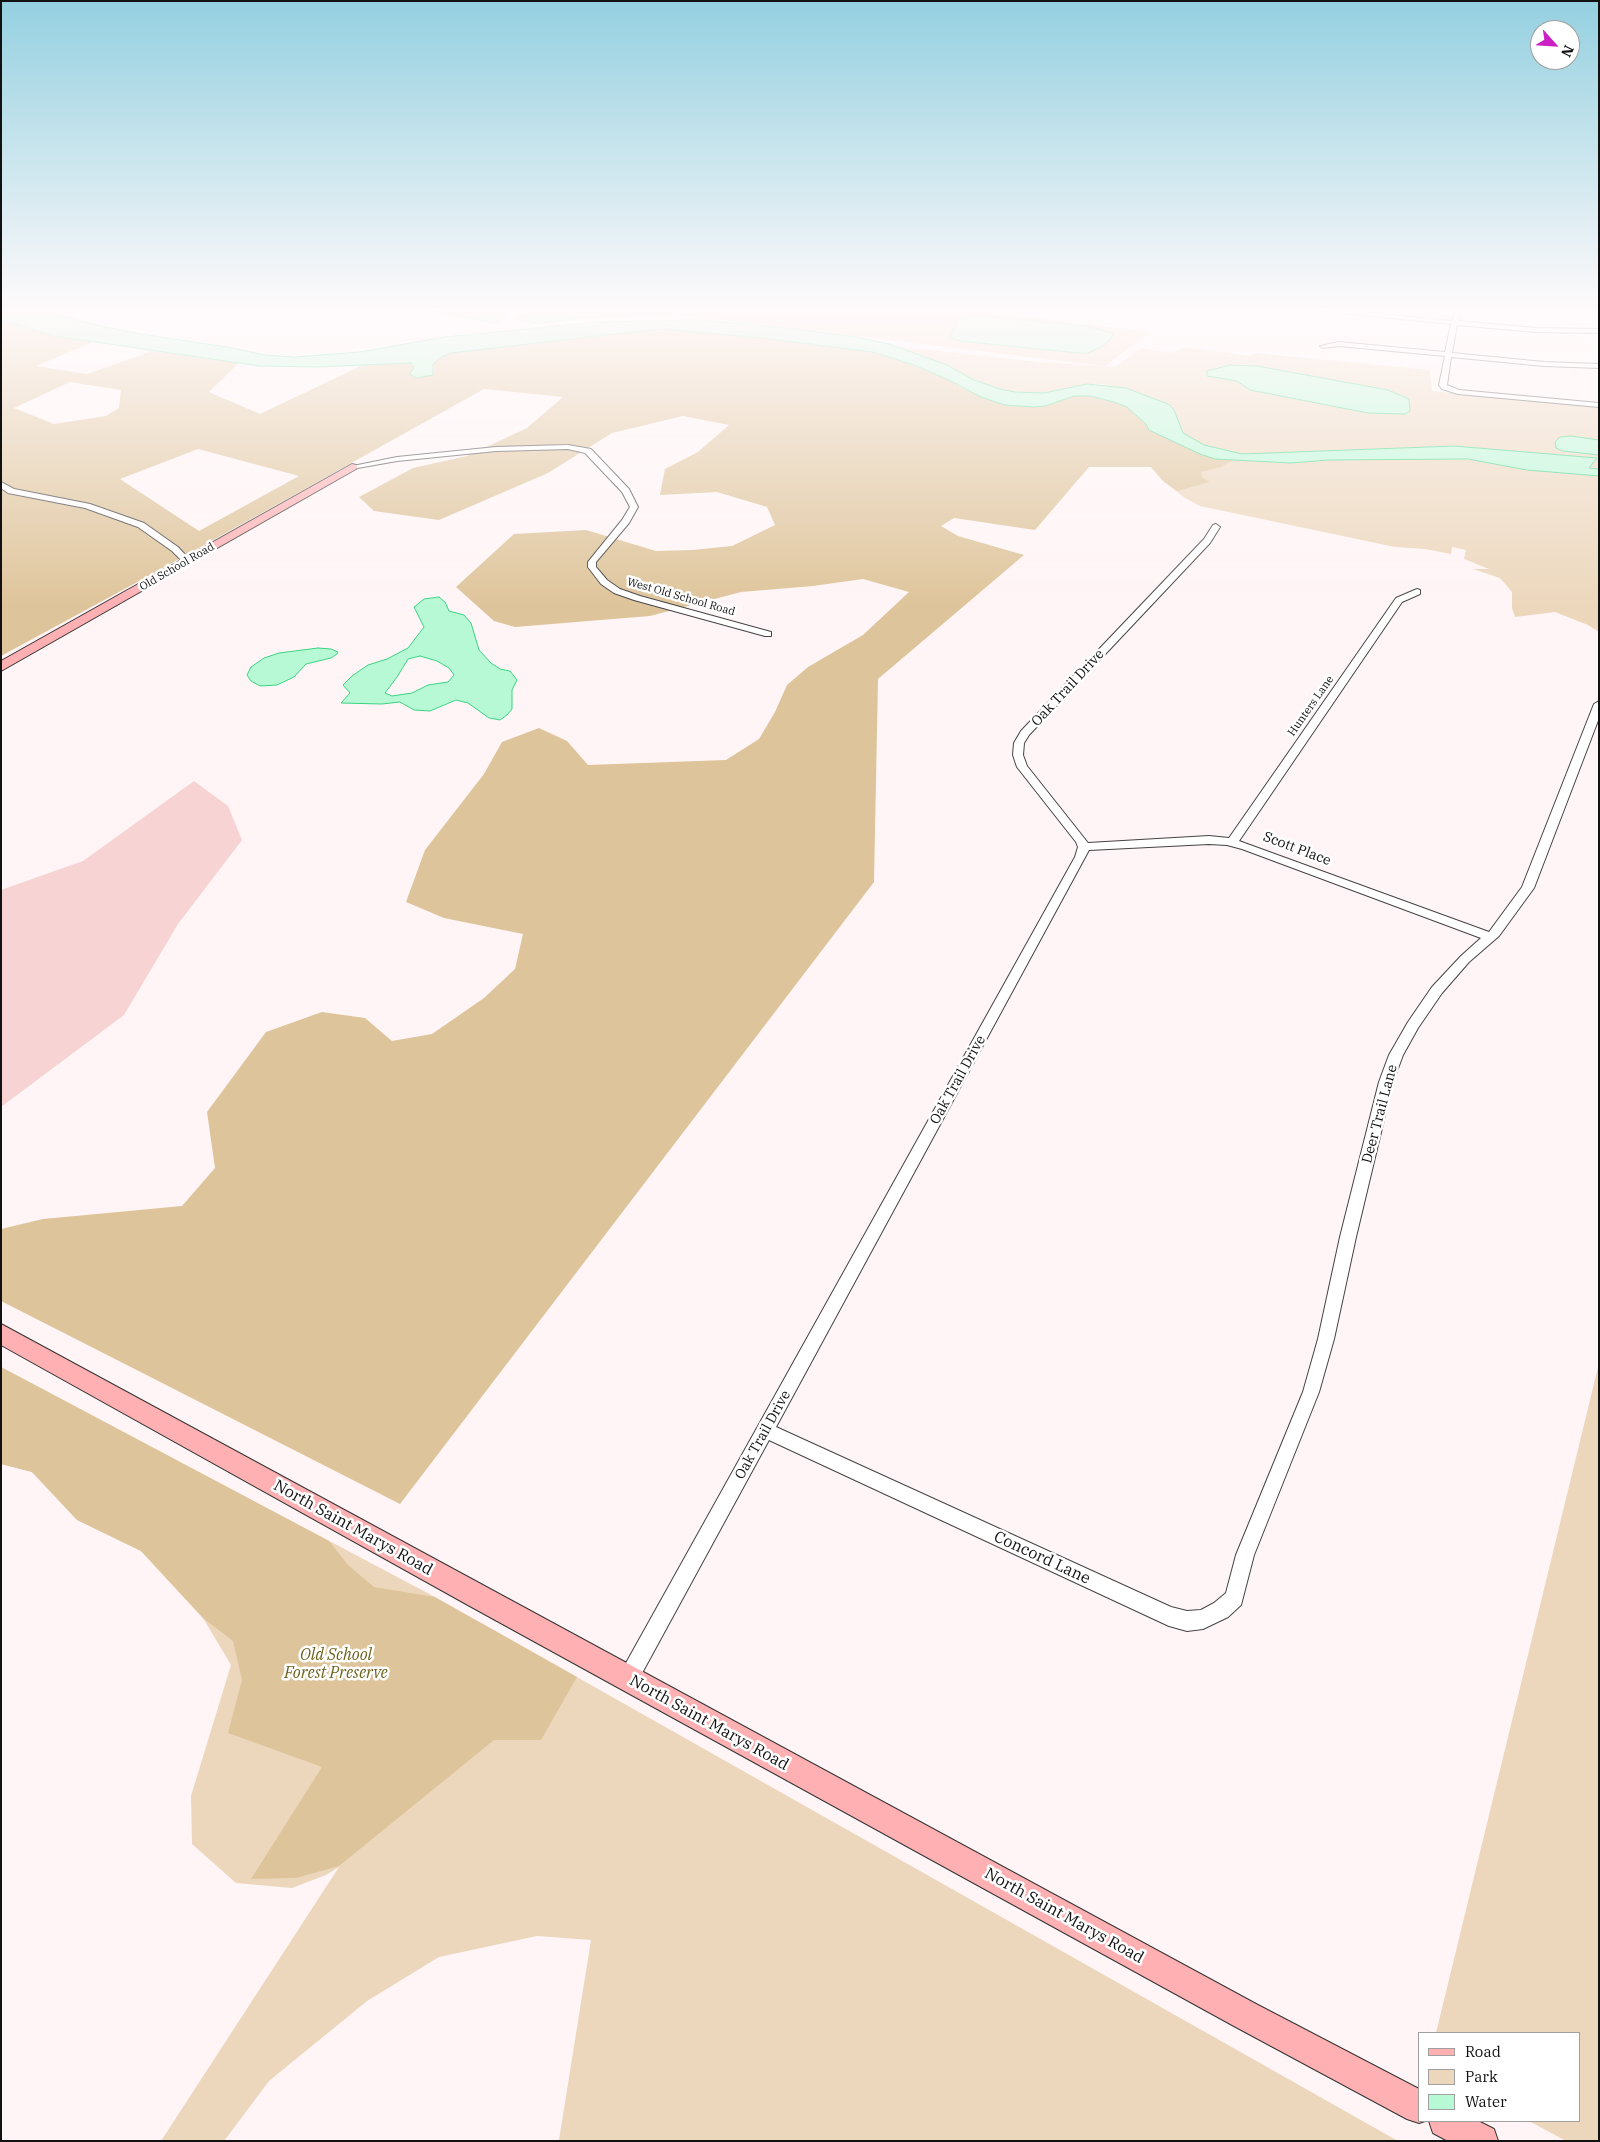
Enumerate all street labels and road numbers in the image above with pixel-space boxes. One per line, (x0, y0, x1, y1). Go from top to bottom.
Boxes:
street label: Old School Road (137, 540, 217, 594)
street label: West Old School Road (625, 575, 737, 619)
street label: Oak Trail Drive (1028, 646, 1108, 730)
street label: Hunters Lane (1285, 673, 1337, 739)
street label: Scott Place (1261, 828, 1333, 870)
street label: Oak Trail Drive (927, 1033, 989, 1127)
street label: Deer Trail Lane (1359, 1063, 1401, 1165)
street label: Oak Trail Drive (732, 1388, 794, 1482)
street label: North Saint Marys Road (270, 1476, 436, 1580)
street label: Concord Lane (991, 1527, 1093, 1589)
street label: North Saint Marys Road (626, 1671, 792, 1775)
street label: North Saint Marys Road (981, 1864, 1147, 1968)

